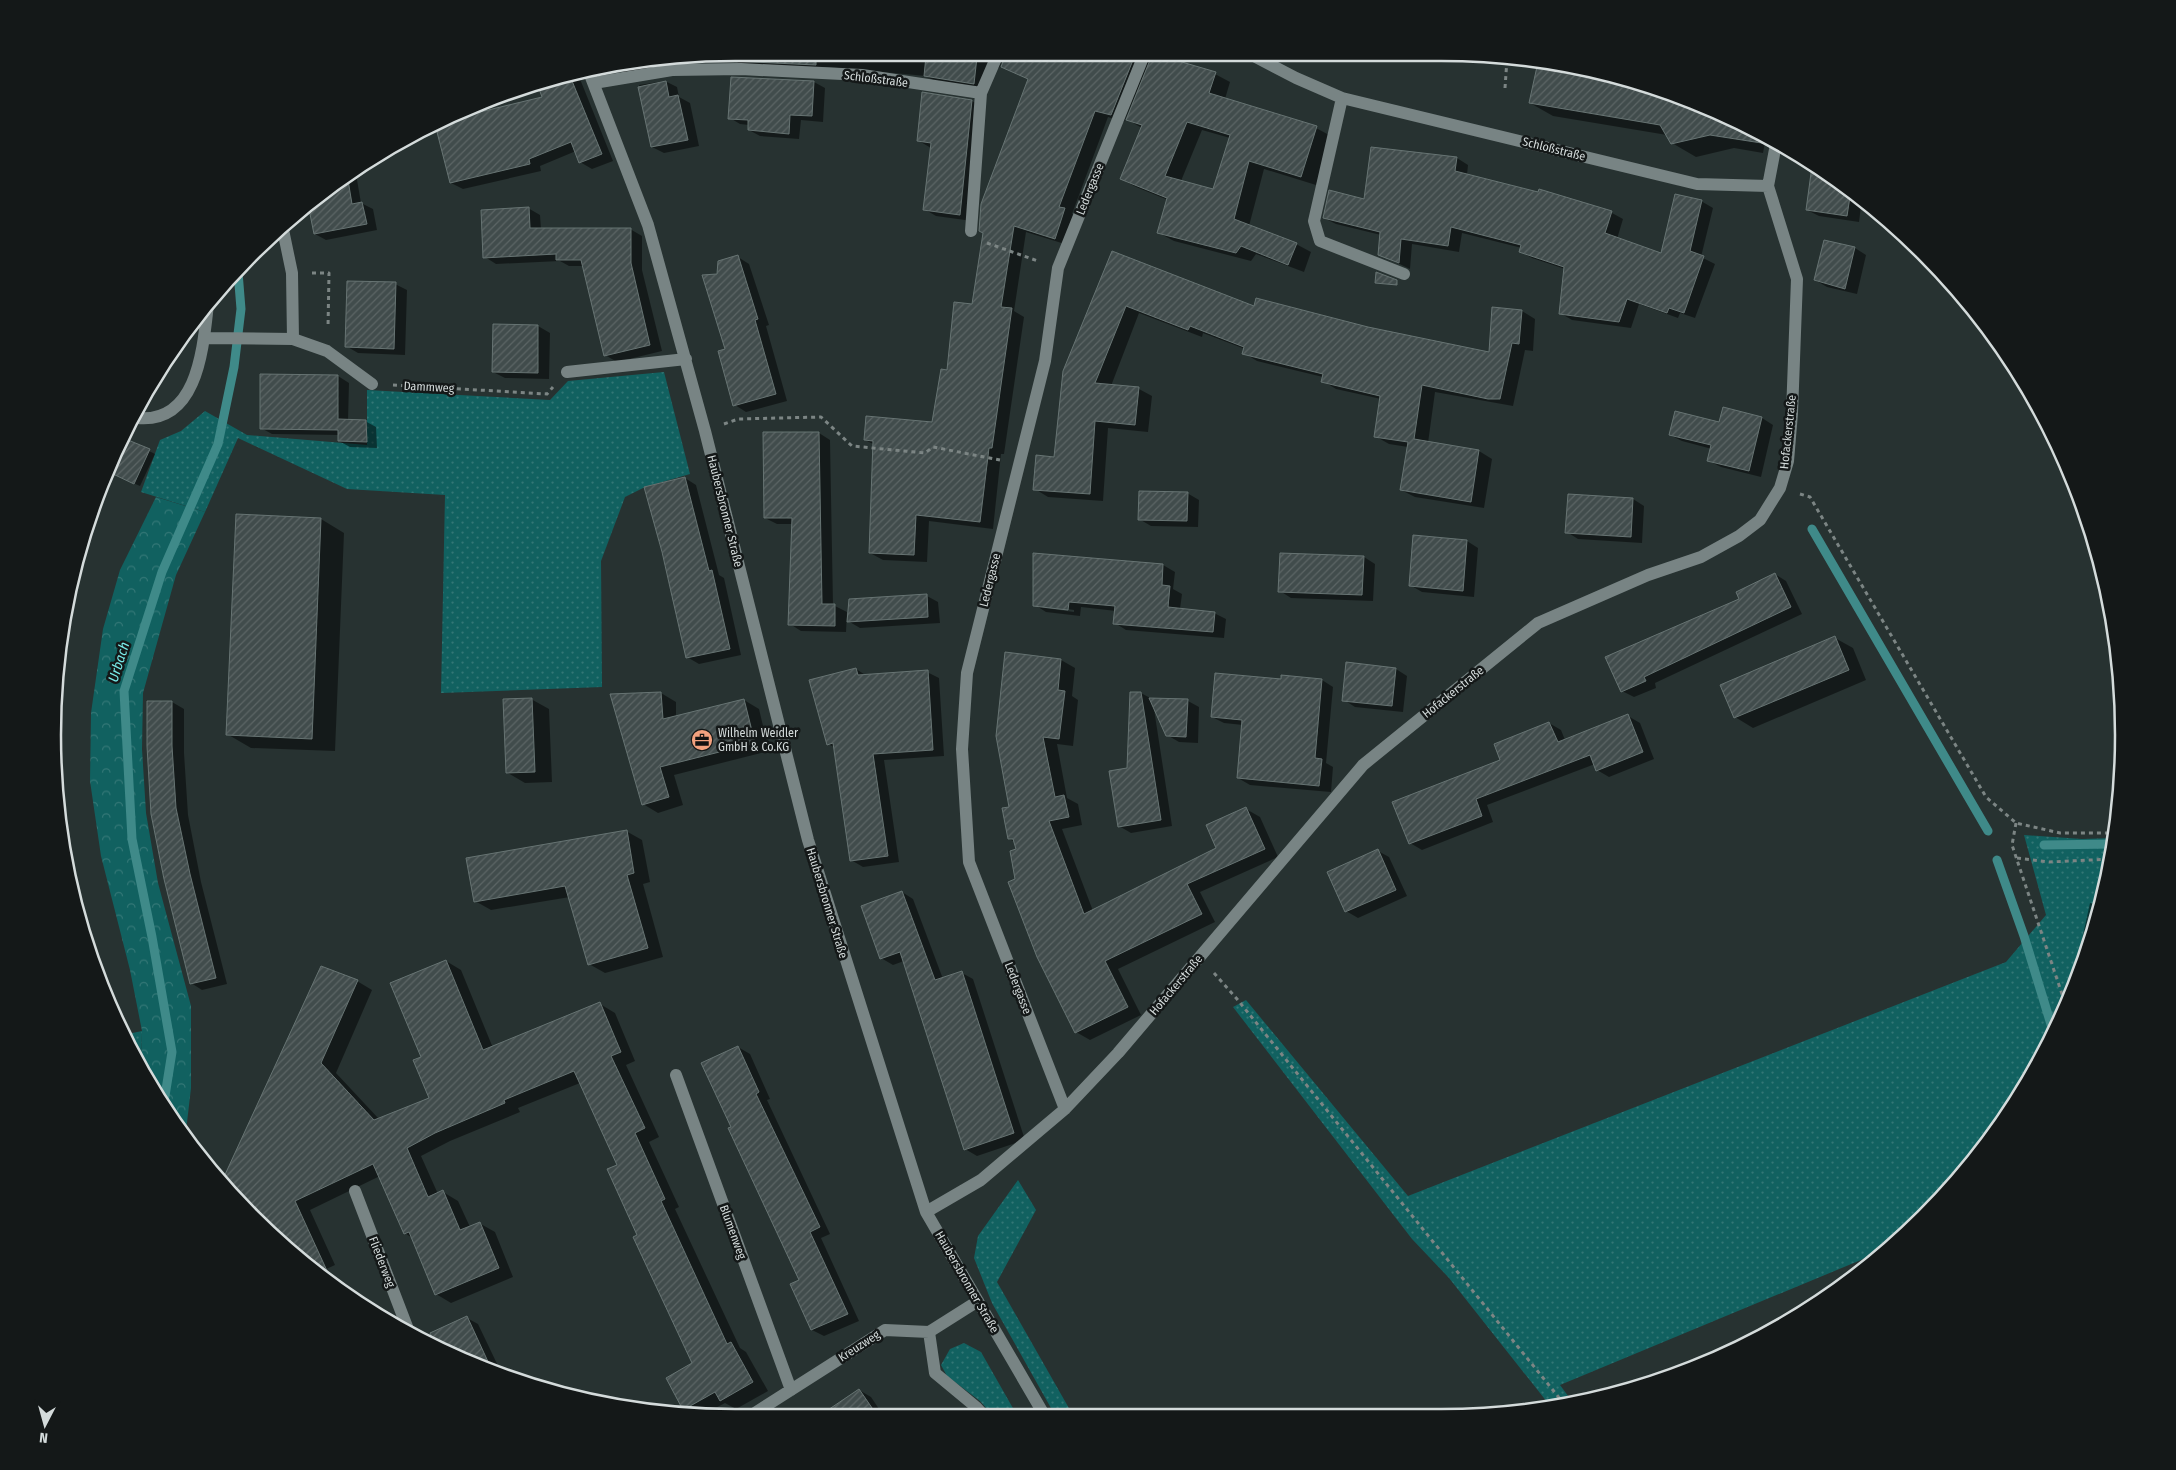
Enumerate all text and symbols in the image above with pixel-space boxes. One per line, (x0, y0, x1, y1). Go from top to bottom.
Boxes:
street label: Schloßstraße (843, 68, 909, 90)
street label: Schloßstraße (1521, 134, 1587, 164)
street label: Ledergasse (1073, 161, 1107, 217)
street label: Dammweg (403, 379, 455, 395)
street label: Hofackerstraße (1777, 394, 1799, 470)
street label: Haubersbronner Straße (704, 454, 746, 569)
street label: Ledergasse (977, 552, 1003, 608)
water label: Urbach (105, 640, 133, 684)
street label: Hofackerstraße (1420, 663, 1486, 721)
place label: Wilhelm Weidler GmbH & Co.KG (718, 726, 799, 754)
office icon: Wilhelm Weidler GmbH & Co.KG (690, 728, 714, 752)
street label: Haubersbronner Straße (804, 846, 851, 960)
street label: Hofackerstraße (1147, 952, 1205, 1018)
street label: Ledergasse (1002, 960, 1034, 1016)
street label: Blumenweg (717, 1203, 749, 1261)
street label: Haubersbronner Straße (932, 1229, 1002, 1335)
street label: Fliederweg (366, 1235, 398, 1290)
street label: Kreuzweg (836, 1327, 883, 1365)
north arrow (20, 1400, 70, 1450)
text: N (39, 1429, 49, 1446)

